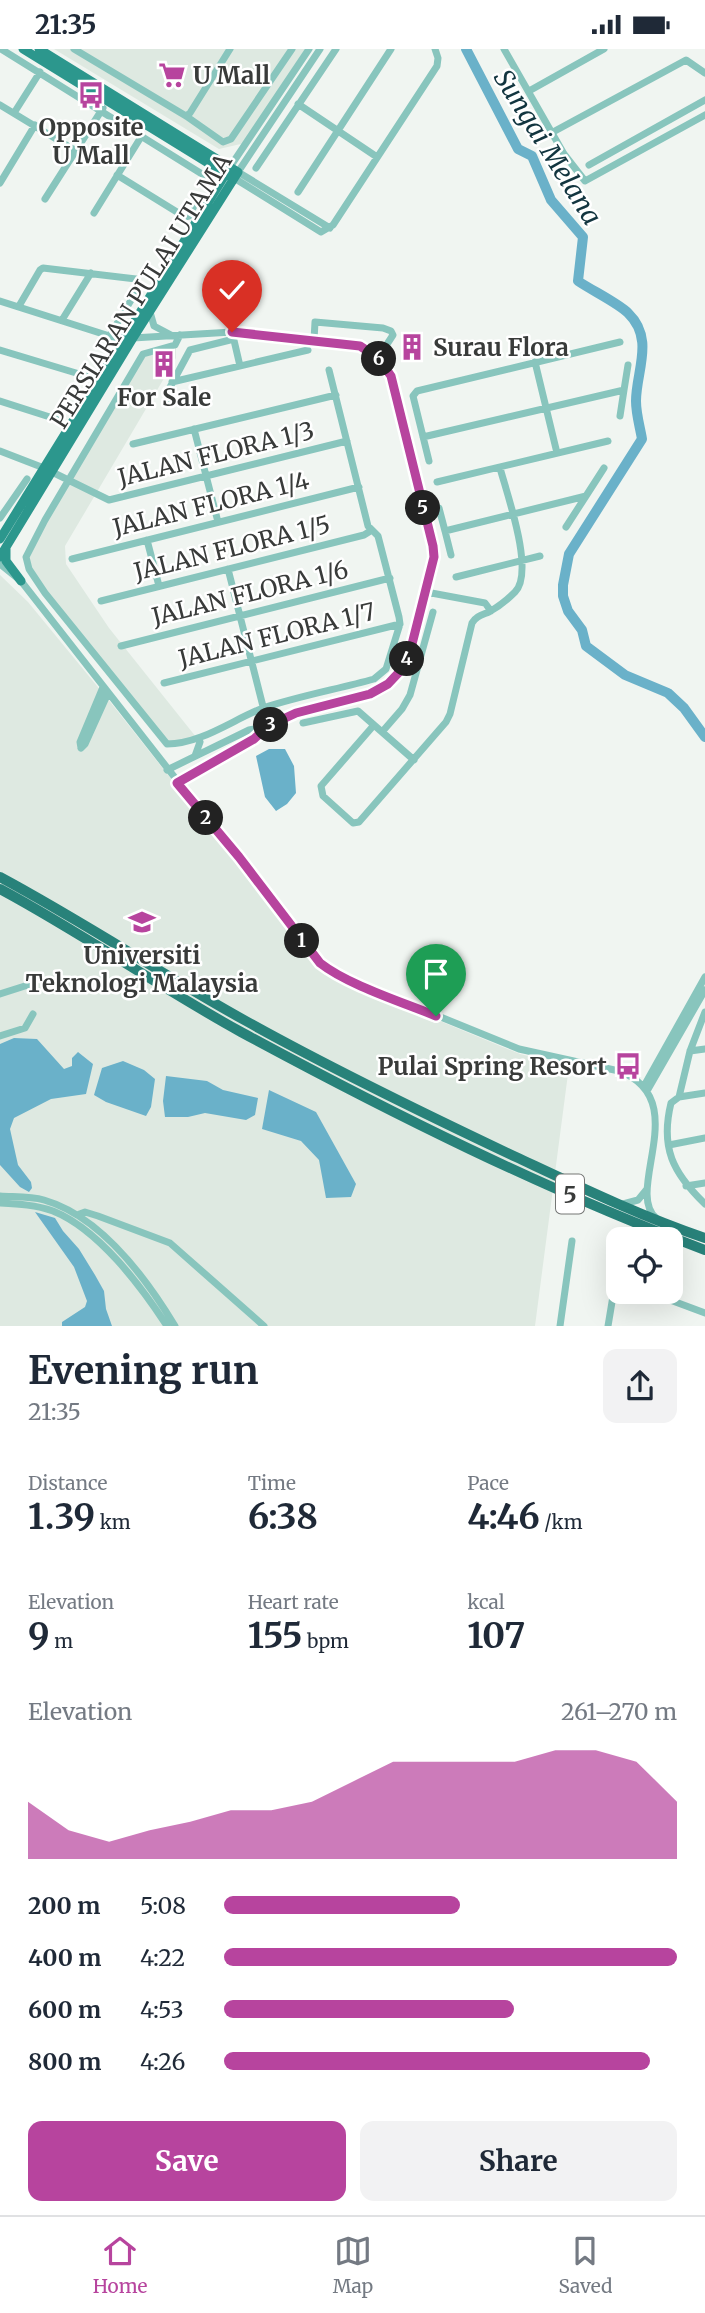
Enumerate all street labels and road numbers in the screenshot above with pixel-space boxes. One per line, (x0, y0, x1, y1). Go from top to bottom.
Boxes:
street label: PERSIARAN PULAI UTAMA (43, 147, 239, 434)
street label: JALAN FLORA 1/3 (114, 415, 317, 494)
street label: JALAN FLORA 1/4 (109, 465, 313, 544)
street label: JALAN FLORA 1/5 (130, 509, 333, 588)
street label: JALAN FLORA 1/6 (148, 554, 351, 633)
street label: JALAN FLORA 1/7 (175, 596, 379, 675)
road number: 5 (556, 1175, 584, 1213)

